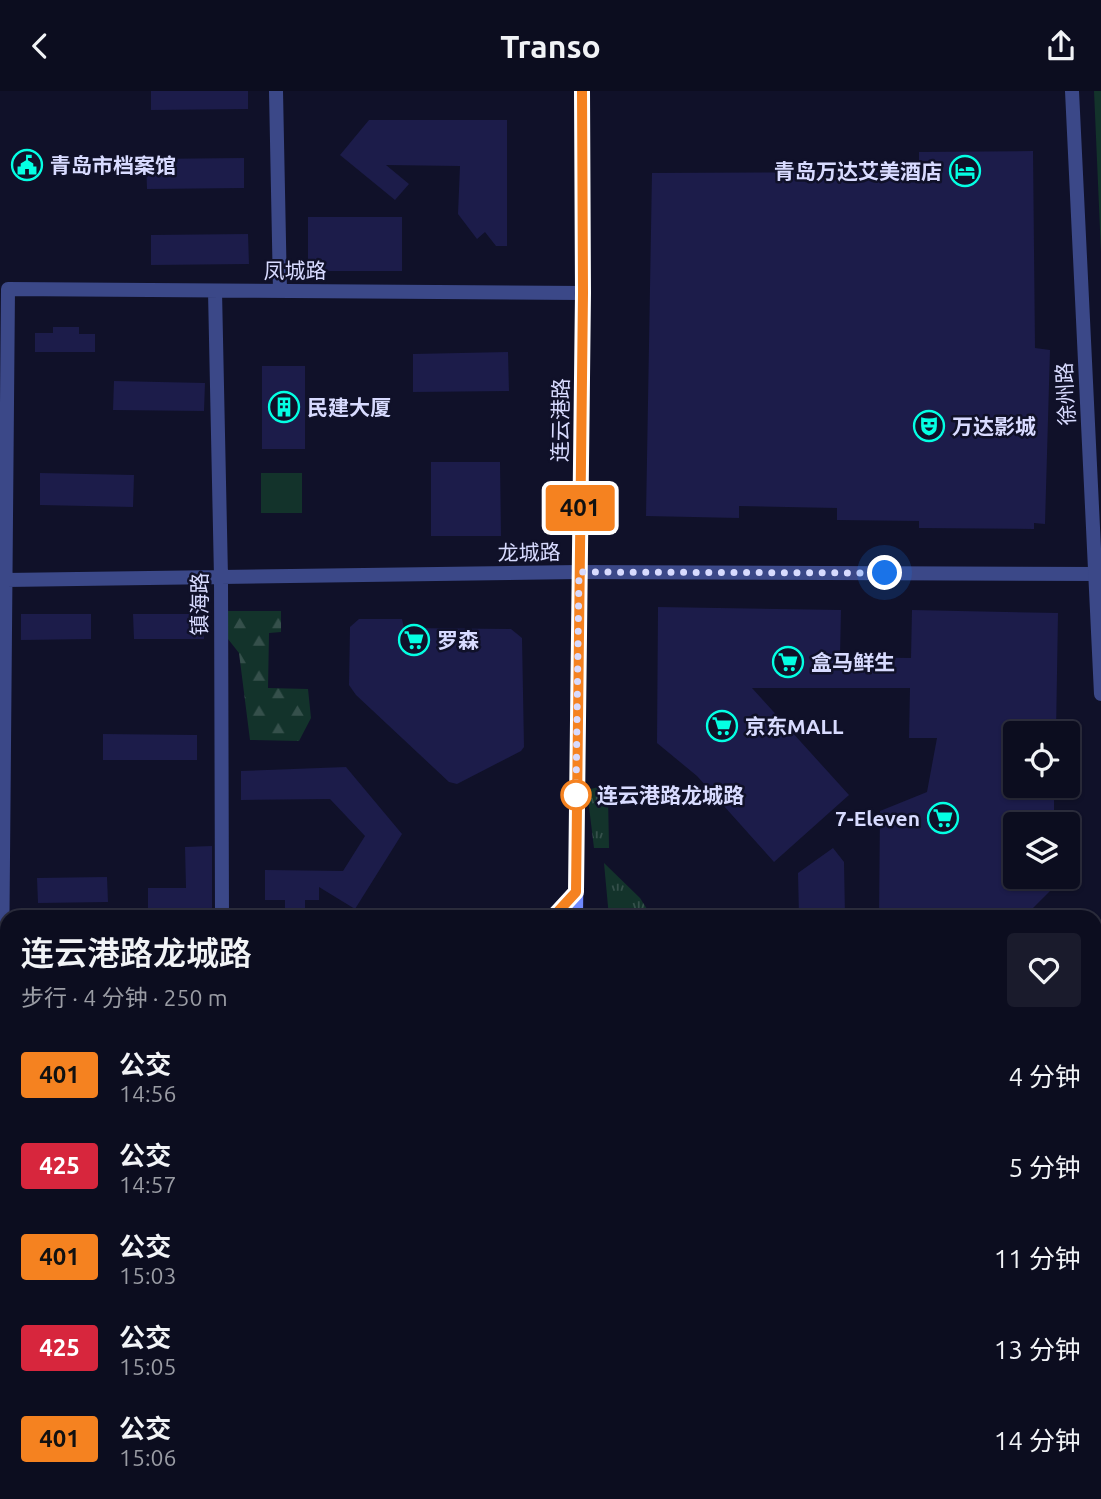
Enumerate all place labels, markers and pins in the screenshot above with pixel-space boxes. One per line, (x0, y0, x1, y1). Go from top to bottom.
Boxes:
public building icon: 青岛市档案馆 (10, 148, 44, 182)
place label: 青岛市档案馆 (50, 153, 176, 177)
hotel icon: 青岛万达艾美酒店 (948, 154, 982, 188)
place label: 青岛万达艾美酒店 (774, 159, 942, 183)
building icon: 民建大厦 (267, 390, 301, 424)
place label: 民建大厦 (307, 395, 391, 419)
theatre icon: 万达影城 (912, 409, 946, 443)
place label: 万达影城 (952, 414, 1036, 438)
supermarket icon: 罗森 (397, 623, 431, 657)
place label: 罗森 (437, 628, 479, 652)
supermarket icon: 盒马鲜生 (771, 645, 805, 679)
place label: 盒马鲜生 (811, 650, 895, 674)
supermarket icon: 京东MALL (705, 709, 739, 743)
place label: 京东MALL (745, 714, 844, 738)
marker: 连云港路龙城路 (561, 780, 591, 810)
place label: 连云港路龙城路 (597, 783, 744, 807)
supermarket icon: 7-Eleven (926, 801, 960, 835)
place label: 7-Eleven (835, 806, 920, 830)

